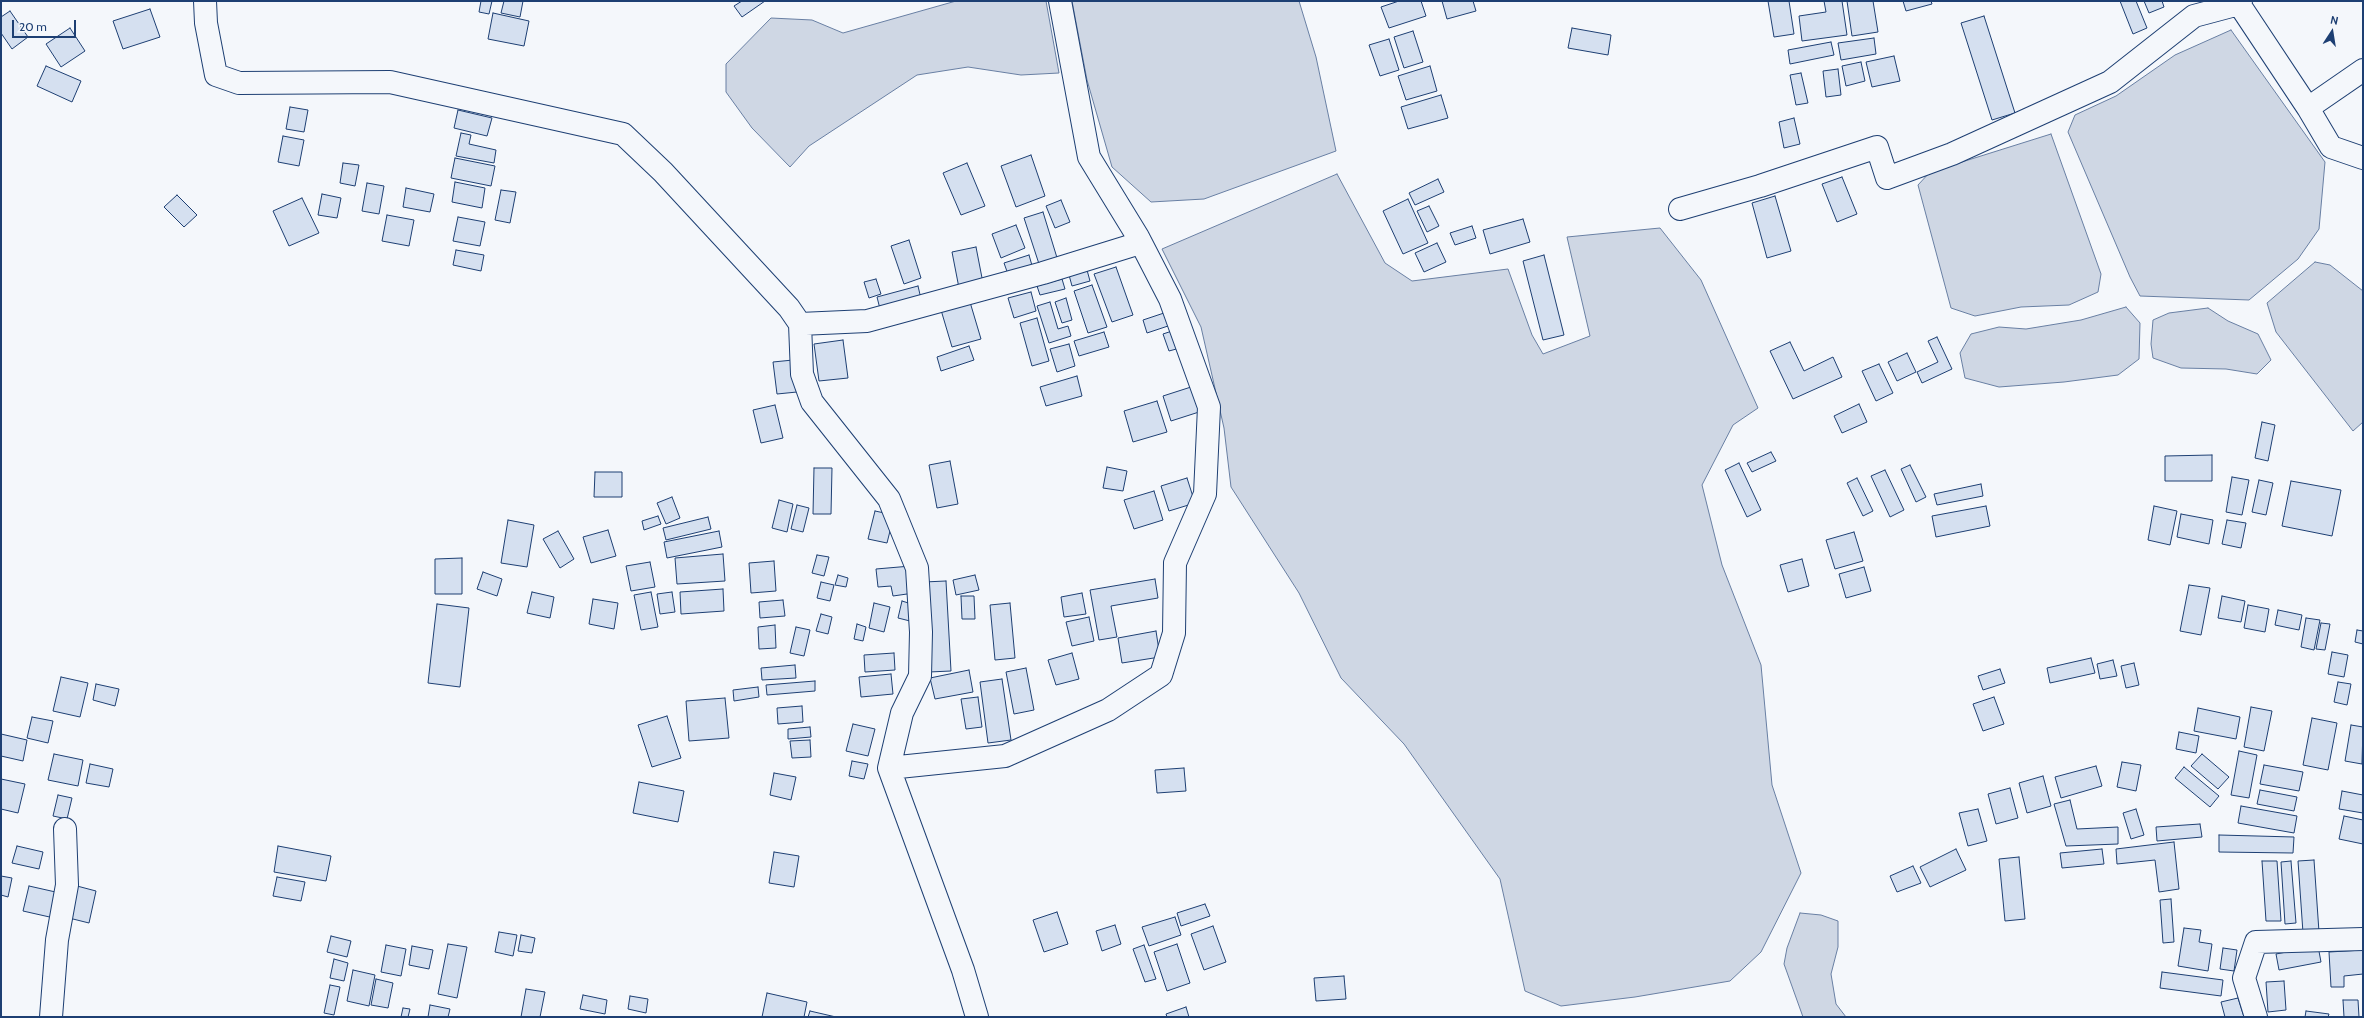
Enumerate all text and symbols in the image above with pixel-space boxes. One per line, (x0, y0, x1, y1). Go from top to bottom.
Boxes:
scale bar (14, 12, 78, 38)
north arrow (2312, 12, 2352, 52)
text: N (2329, 13, 2340, 28)
text: 20 m (19, 19, 47, 34)

